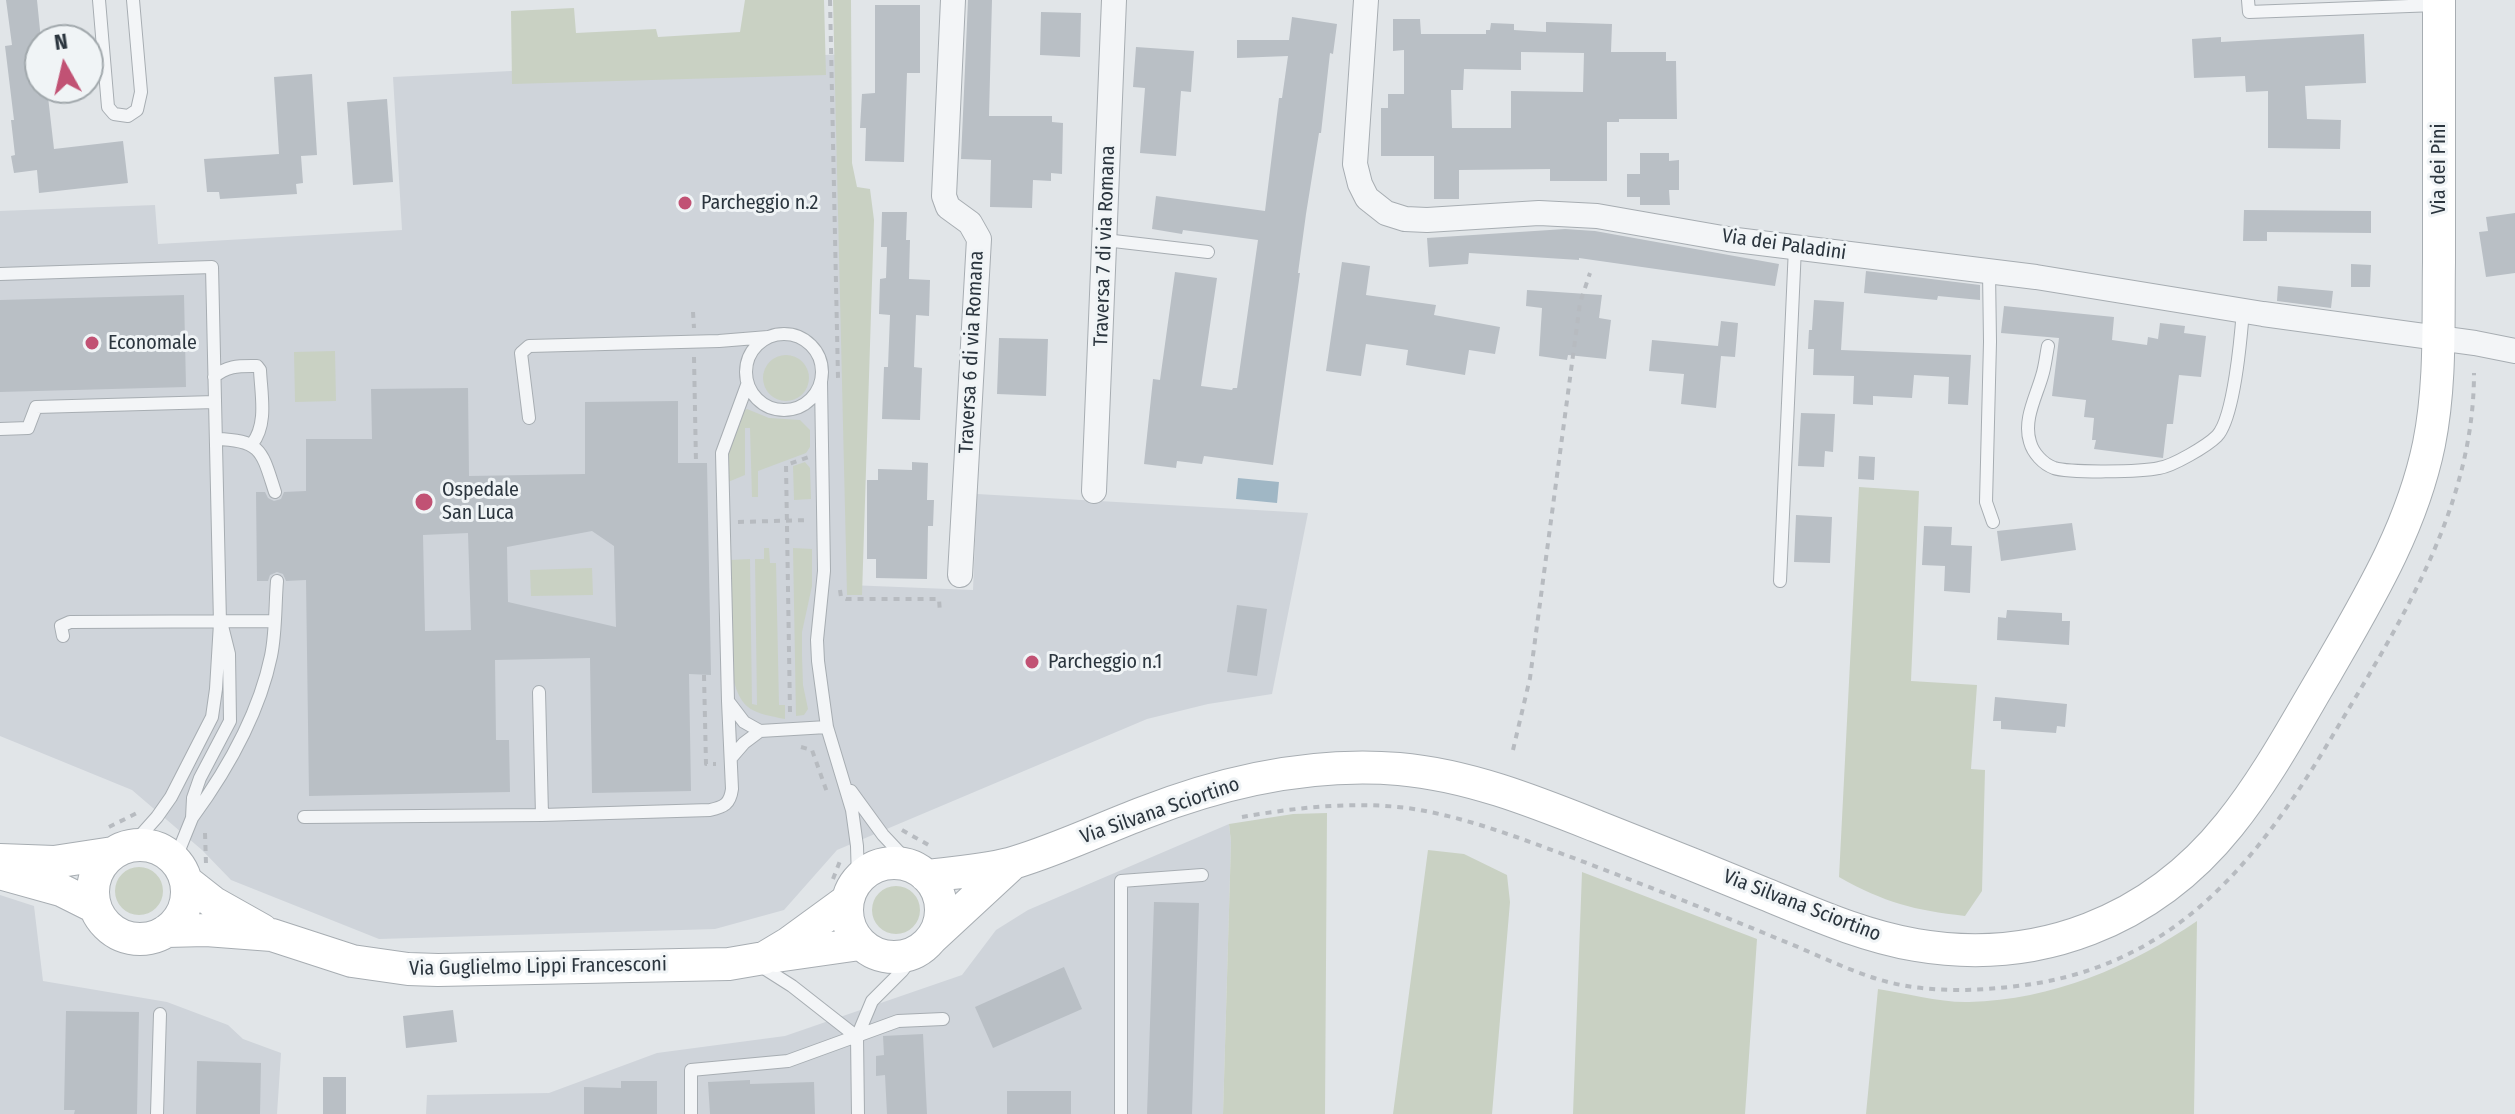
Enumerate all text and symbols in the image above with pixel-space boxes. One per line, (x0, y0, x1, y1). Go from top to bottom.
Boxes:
north arrow (24, 24, 104, 104)
text: N (52, 27, 69, 56)
street label: Via dei Pini (2427, 123, 2451, 215)
street label: Traversa 7 di via Romana (1089, 145, 1121, 347)
place label: Parcheggio n.2 (701, 191, 818, 215)
marker: Parcheggio n.2 (676, 194, 694, 212)
street label: Via dei Paladini (1720, 224, 1848, 266)
street label: Traversa 6 di via Romana (955, 250, 989, 454)
place label: Economale (108, 331, 197, 355)
marker: Economale (83, 334, 101, 352)
place label: Ospedale San Luca (442, 478, 519, 525)
marker: Ospedale San Luca (413, 491, 435, 513)
place label: Parcheggio n.1 (1048, 650, 1162, 674)
marker: Parcheggio n.1 (1023, 653, 1041, 671)
street label: Via Silvana Sciortino (1077, 772, 1243, 850)
street label: Via Silvana Sciortino (1720, 865, 1884, 947)
street label: Via Guglielmo Lippi Francesconi (409, 953, 667, 981)

